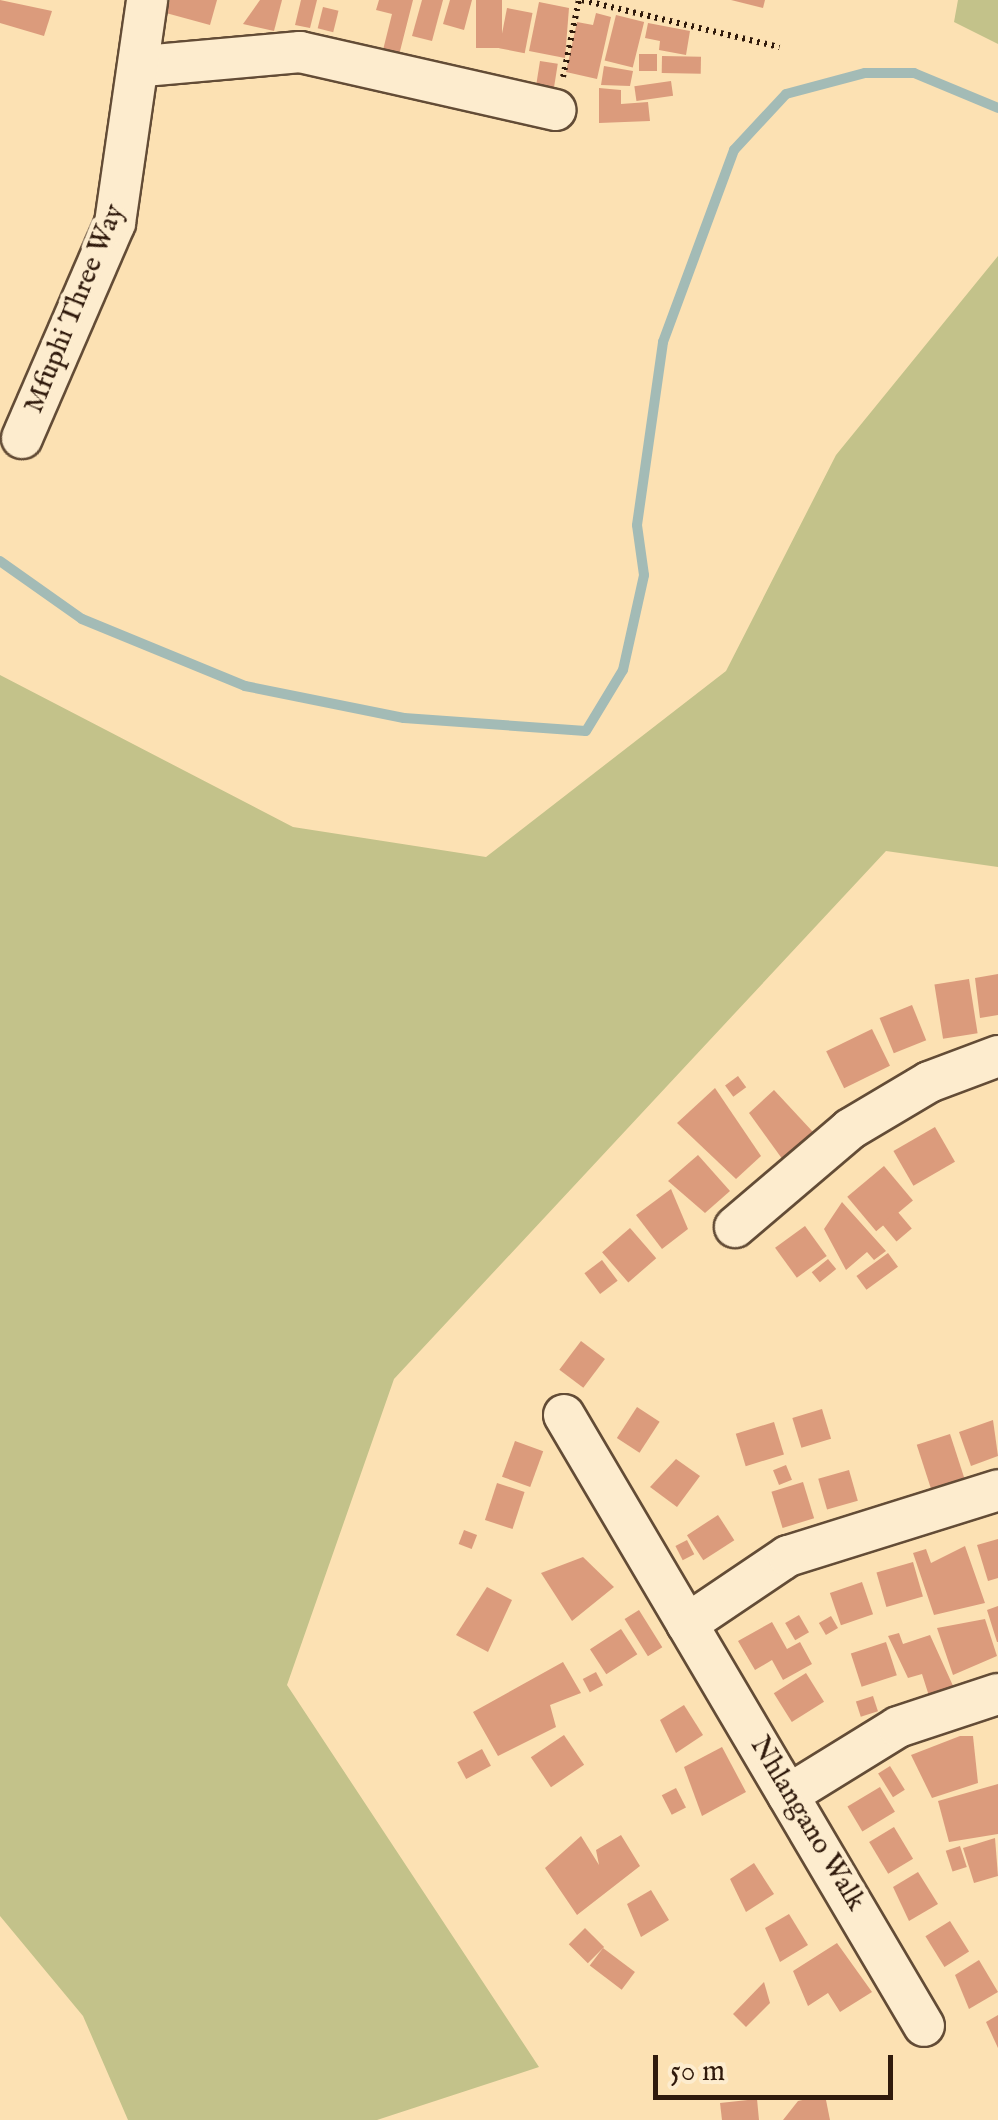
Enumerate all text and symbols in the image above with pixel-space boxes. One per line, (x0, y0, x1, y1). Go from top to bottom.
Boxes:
street label: Mfuphi Three Way (18, 200, 132, 418)
street label: Nhlangano Walk (742, 1731, 872, 1917)
scale bar (658, 2035, 898, 2097)
text: 50 m (670, 2053, 725, 2091)

